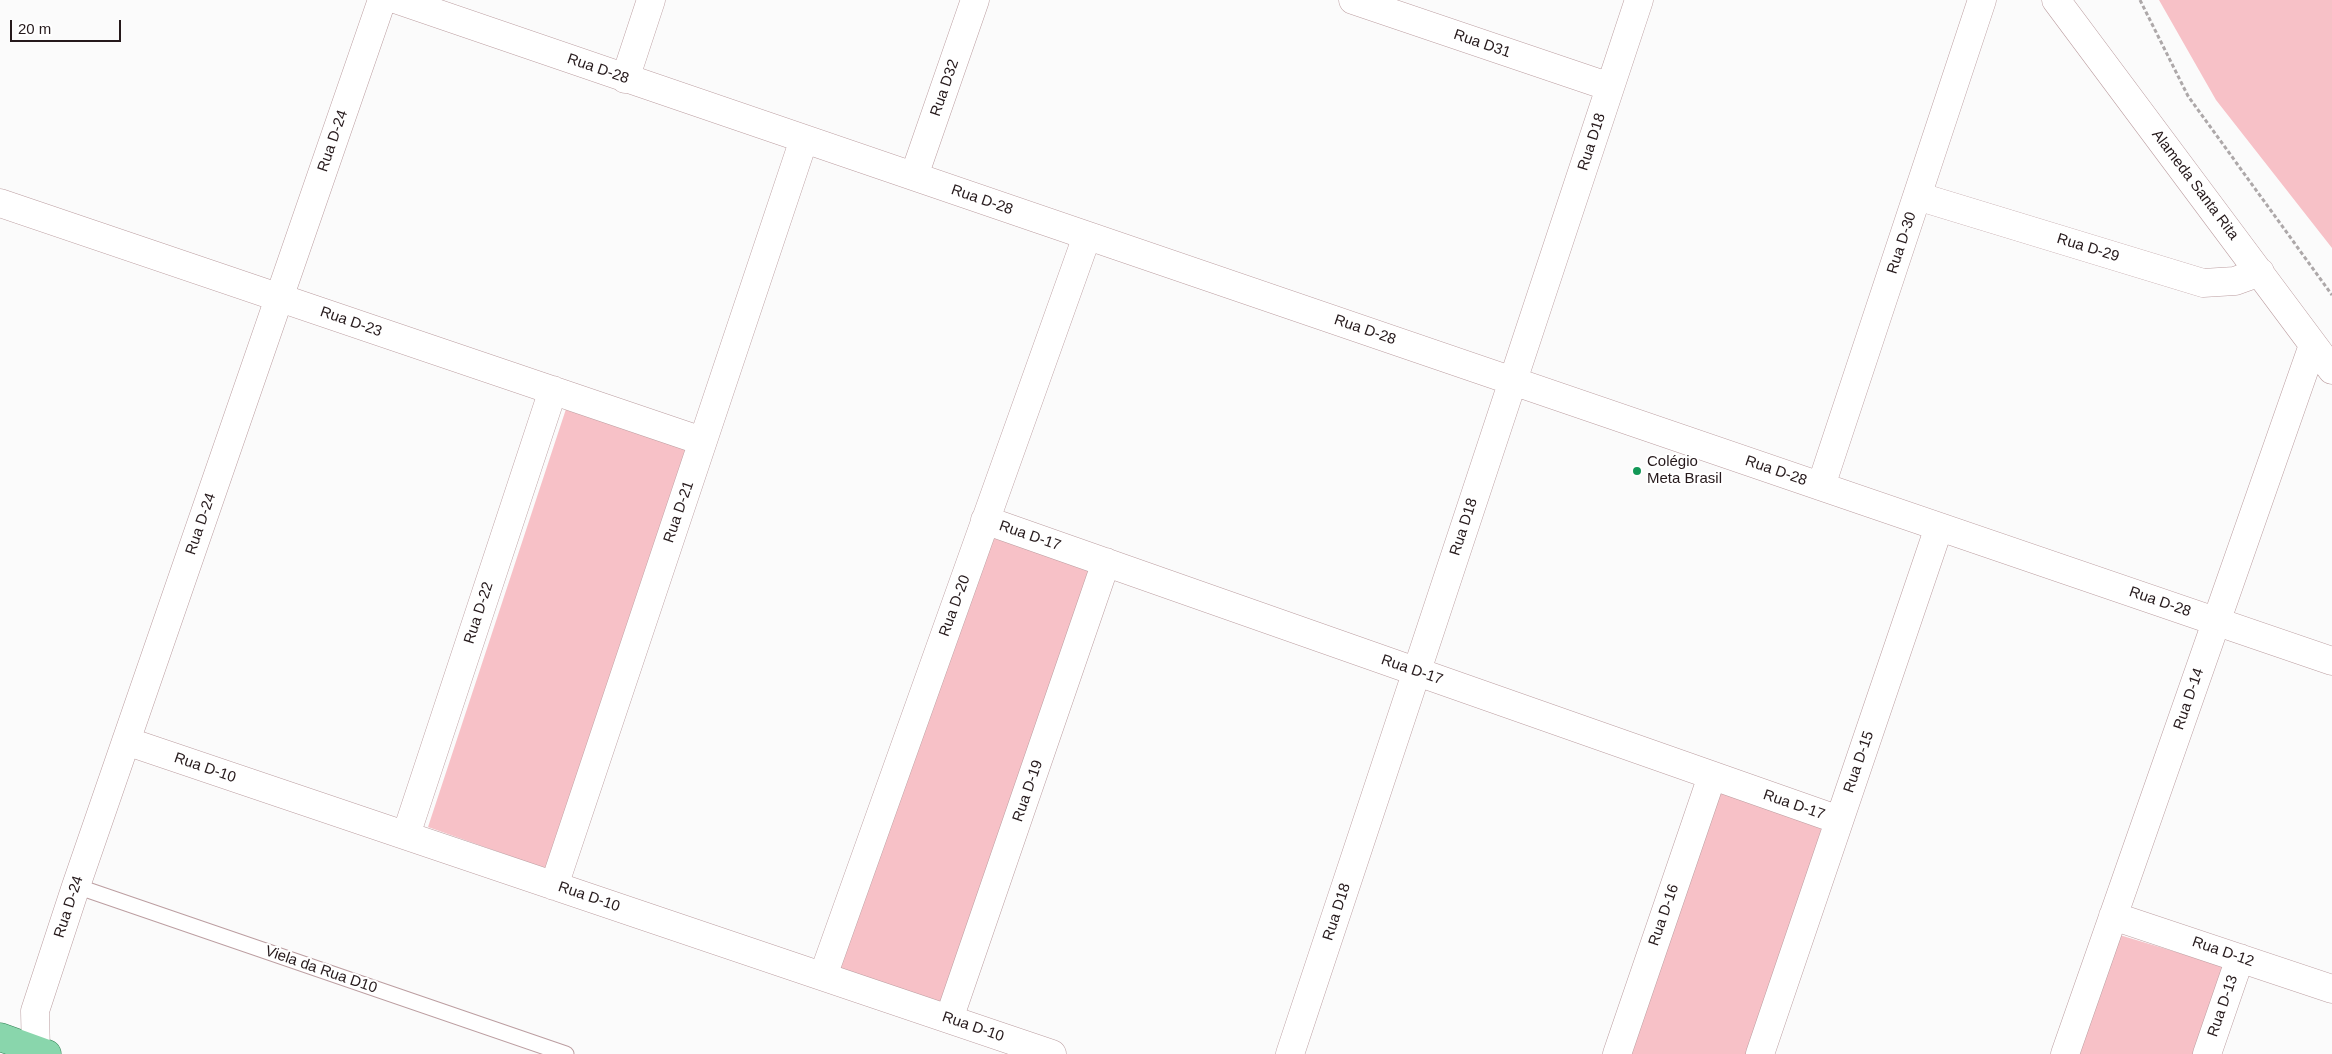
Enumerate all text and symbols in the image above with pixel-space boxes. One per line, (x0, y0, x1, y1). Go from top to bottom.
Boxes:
scale bar (12, 10, 124, 42)
text: 20 m (18, 20, 51, 37)
street label: Rua D31 (1451, 26, 1513, 62)
street label: Rua D-28 (565, 50, 631, 88)
street label: Rua D32 (927, 57, 963, 119)
street label: Rua D-24 (314, 108, 352, 174)
street label: Rua D18 (1574, 111, 1610, 173)
street label: Alameda Santa Rita (2148, 126, 2242, 244)
street label: Rua D-28 (949, 181, 1015, 219)
street label: Rua D-30 (1884, 210, 1920, 276)
street label: Rua D-29 (2055, 230, 2121, 266)
street label: Rua D-23 (318, 303, 384, 341)
street label: Rua D-28 (1332, 311, 1398, 349)
street label: Rua D-28 (1743, 452, 1809, 490)
place label: Colégio Meta Brasil (1647, 453, 1722, 488)
marker: Colégio Meta Brasil (1631, 465, 1643, 477)
street label: Rua D-21 (660, 479, 698, 545)
street label: Rua D-24 (182, 491, 220, 557)
street label: Rua D18 (1446, 496, 1482, 558)
street label: Rua D-17 (997, 517, 1063, 555)
street label: Rua D-20 (936, 573, 974, 639)
street label: Rua D-22 (461, 580, 497, 646)
street label: Rua D-28 (2127, 583, 2193, 621)
street label: Rua D-17 (1379, 651, 1445, 689)
street label: Rua D-14 (2170, 666, 2208, 732)
street label: Rua D-15 (1840, 729, 1878, 795)
street label: Rua D-10 (172, 749, 238, 787)
street label: Rua D-19 (1009, 758, 1047, 824)
street label: Rua D-17 (1761, 786, 1827, 824)
street label: Rua D-24 (51, 874, 87, 940)
street label: Rua D-10 (556, 878, 622, 916)
street label: Rua D18 (1319, 881, 1355, 943)
street label: Rua D-16 (1645, 882, 1683, 948)
street label: Rua D-12 (2190, 933, 2256, 971)
street label: Viela da Rua D10 (263, 942, 379, 998)
street label: Rua D-13 (2204, 973, 2242, 1039)
street label: Rua D-10 (940, 1008, 1006, 1046)

